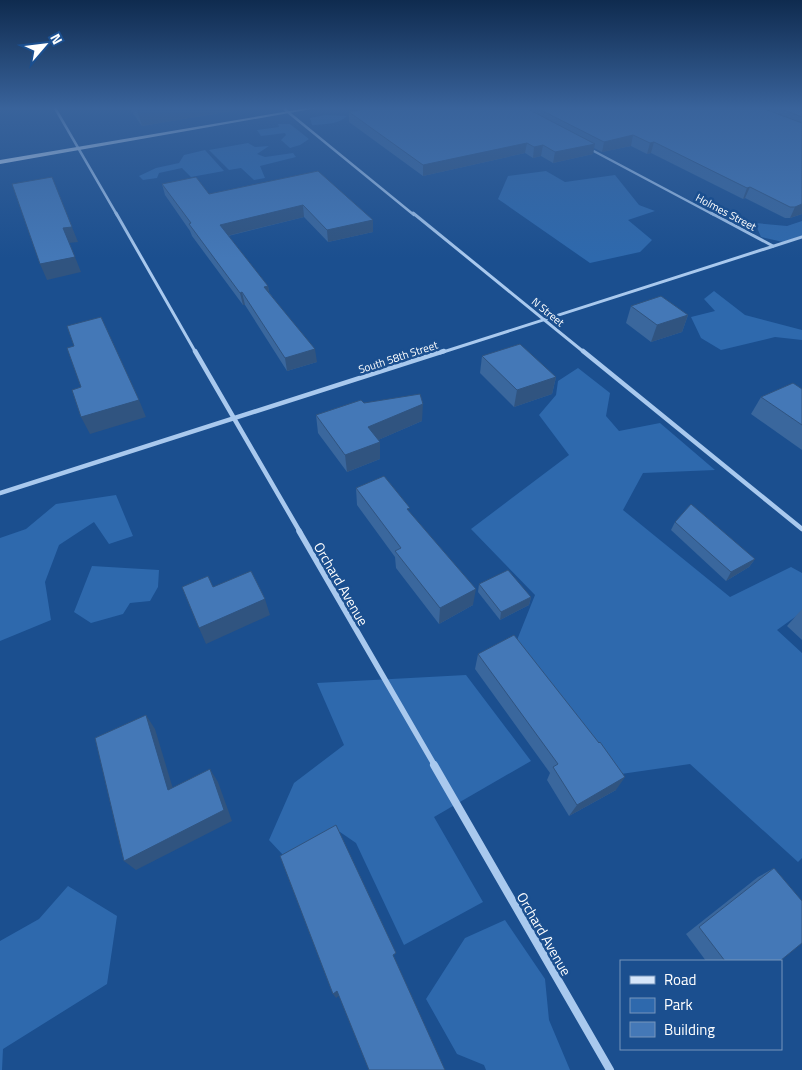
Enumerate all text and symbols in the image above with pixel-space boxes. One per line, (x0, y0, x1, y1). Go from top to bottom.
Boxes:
north arrow (20, 20, 70, 70)
text: N (45, 29, 68, 48)
street label: Holmes Street (693, 189, 759, 235)
street label: N Street (528, 294, 568, 330)
street label: South 58th Street (356, 337, 440, 377)
street label: Orchard Avenue (309, 538, 374, 630)
street label: Orchard Avenue (512, 888, 577, 980)
legend (620, 960, 782, 1050)
text: Road (664, 968, 696, 991)
text: Park (664, 993, 693, 1016)
text: Building (664, 1018, 715, 1041)

